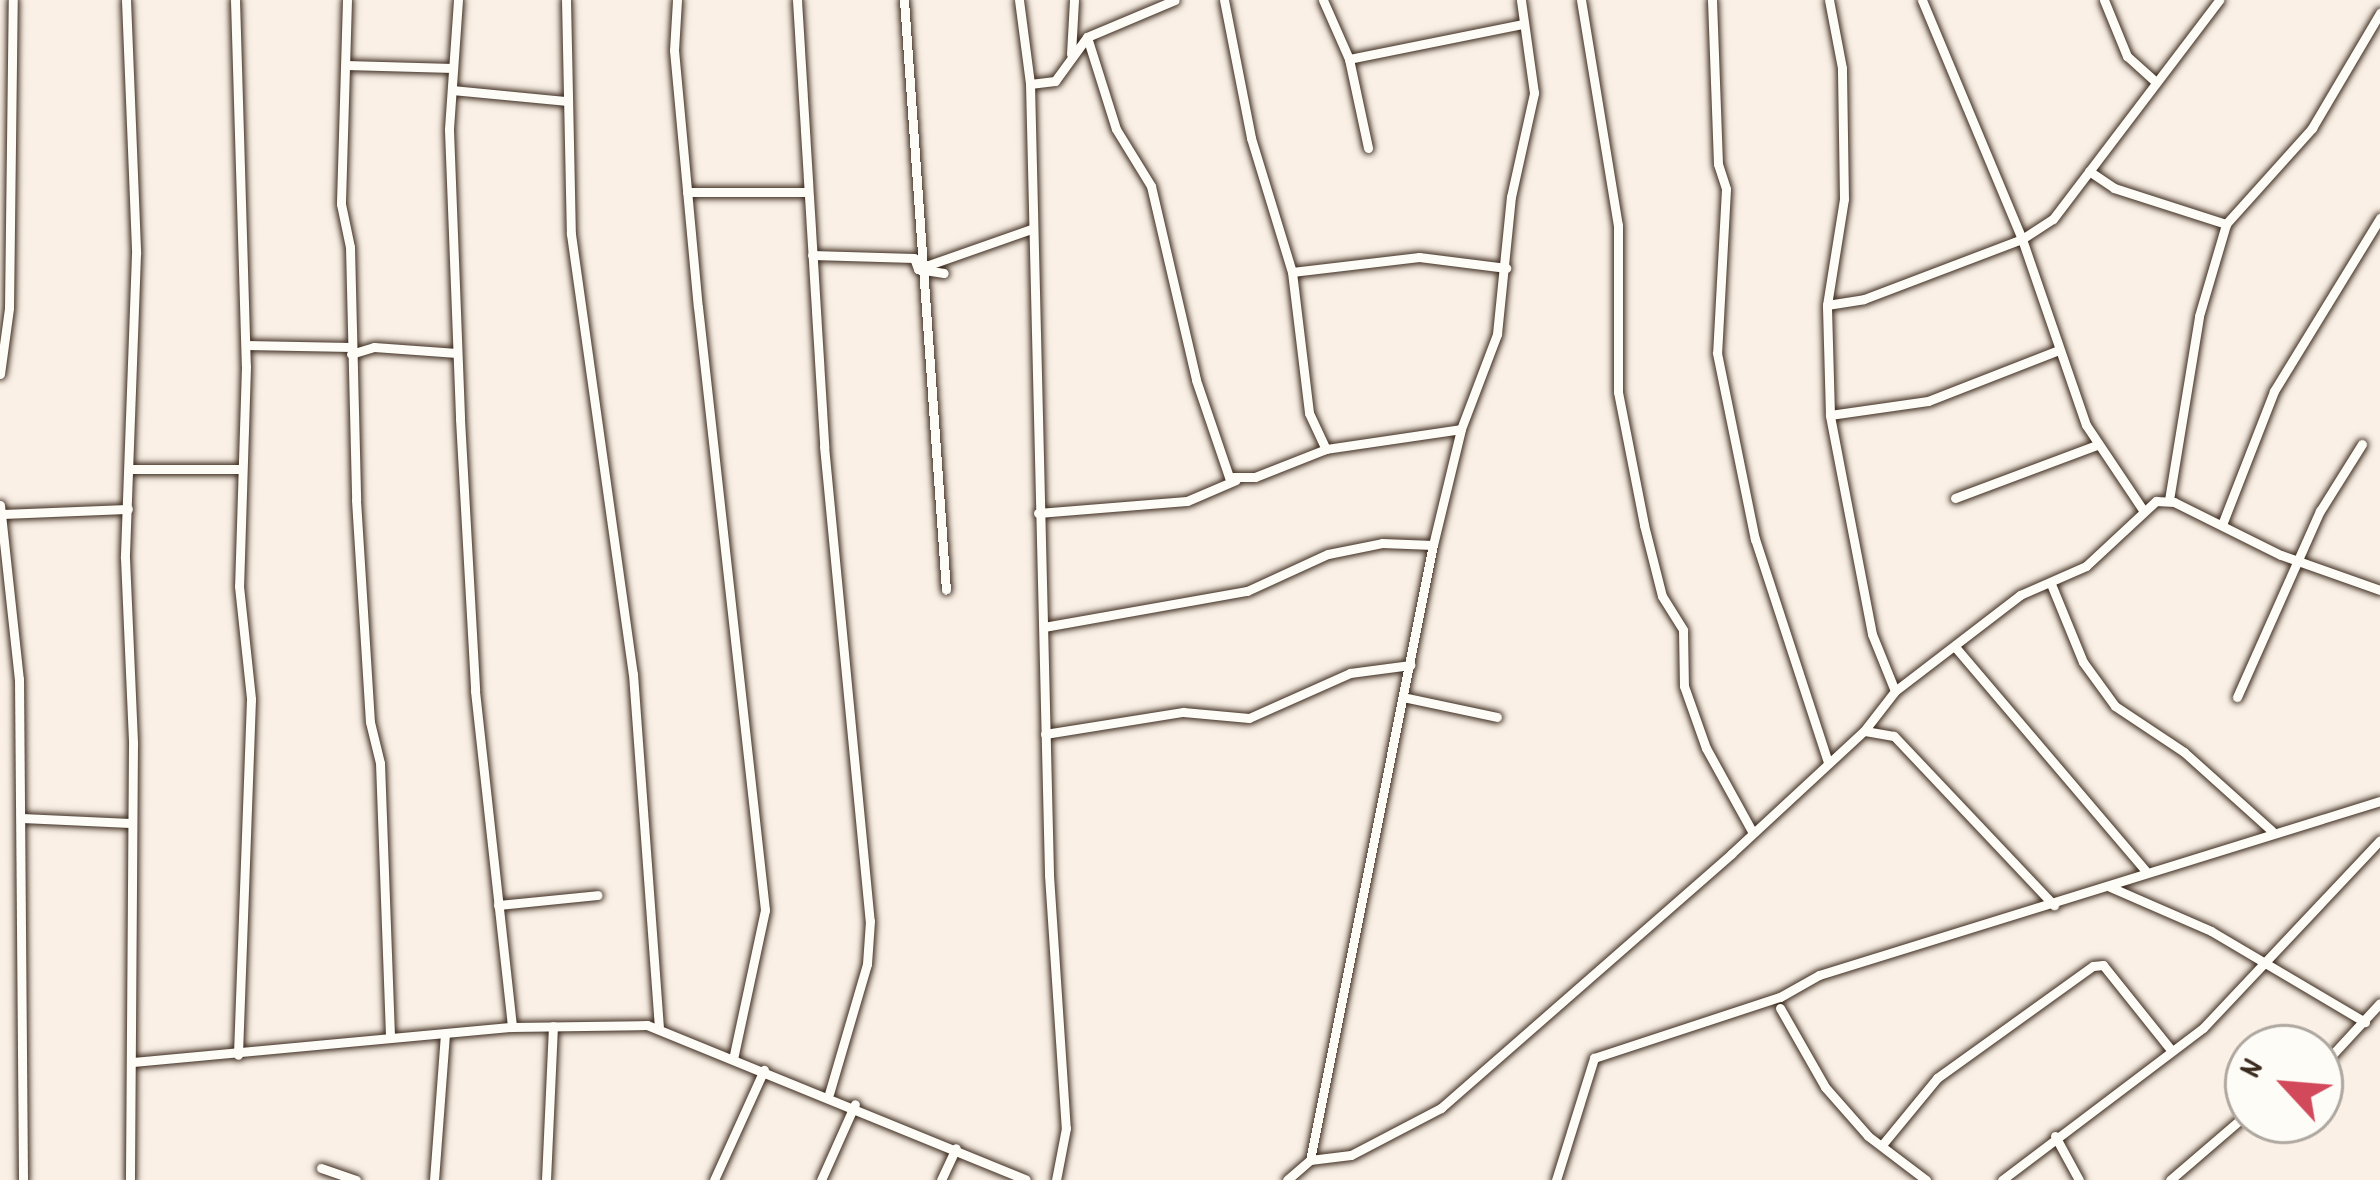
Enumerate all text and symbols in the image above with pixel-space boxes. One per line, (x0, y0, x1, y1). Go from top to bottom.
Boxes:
north arrow (2224, 1024, 2344, 1144)
text: N (2229, 1052, 2279, 1087)

